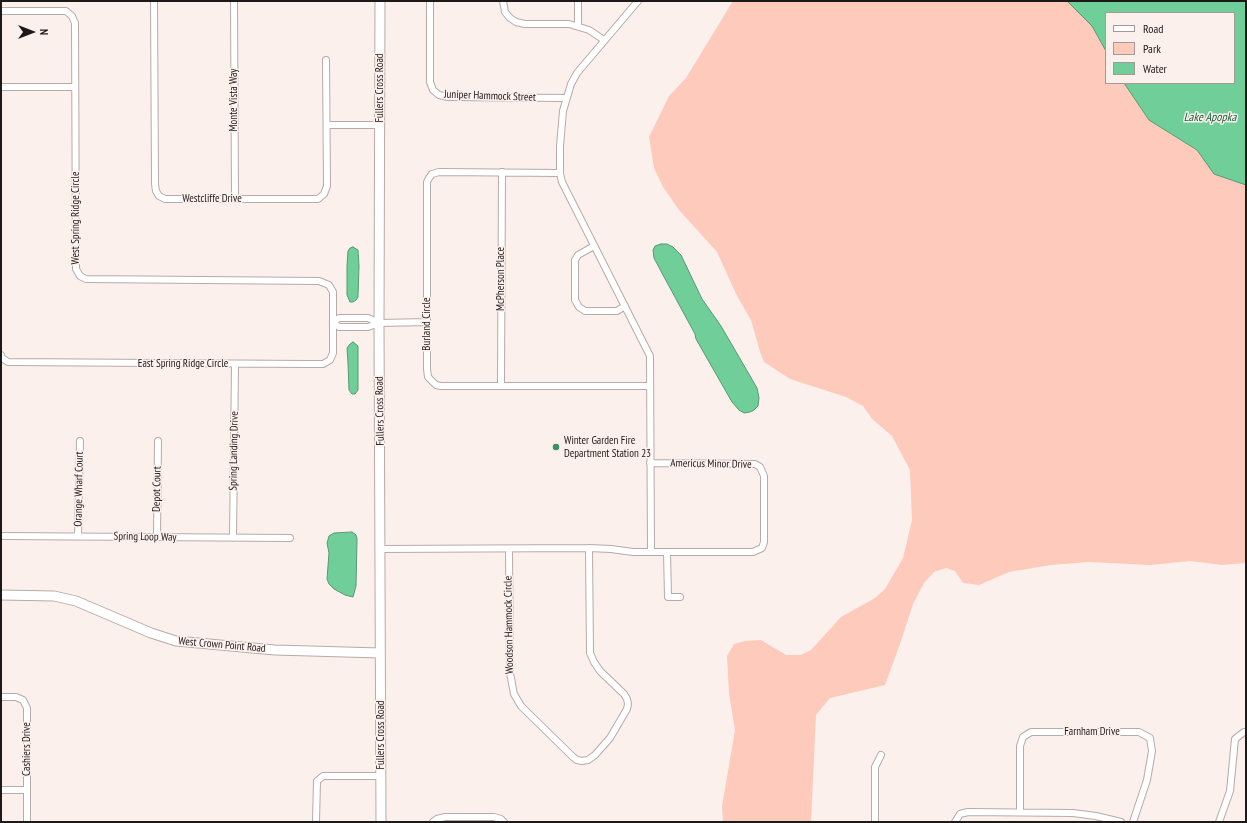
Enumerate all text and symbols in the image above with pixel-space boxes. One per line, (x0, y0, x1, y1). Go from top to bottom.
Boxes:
north arrow (12, 12, 52, 52)
legend (1105, 12, 1235, 84)
text: Road (1143, 21, 1163, 36)
text: N (37, 29, 51, 35)
text: Park (1143, 41, 1161, 56)
street label: Fullers Cross Road (373, 53, 387, 123)
text: Water (1143, 61, 1167, 76)
street label: Monte Vista Way (227, 69, 241, 131)
street label: Juniper Hammock Street (444, 88, 536, 104)
water label: Lake Apopka (1184, 111, 1236, 125)
street label: West Spring Ridge Circle (69, 172, 83, 264)
street label: Westcliffe Drive (182, 192, 242, 206)
street label: McPherson Place (494, 247, 508, 311)
street label: Burland Circle (420, 297, 434, 351)
street label: East Spring Ridge Circle (138, 357, 228, 371)
street label: Fullers Cross Road (373, 376, 387, 446)
street label: Spring Landing Drive (227, 411, 241, 491)
place label: Winter Garden Fire Department Station 23 (564, 434, 651, 460)
marker: Winter Garden Fire Department Station 23 (551, 442, 561, 452)
street label: Orange Wharf Court (72, 451, 86, 527)
street label: Americus Minor Drive (670, 457, 752, 471)
street label: Depot Court (150, 466, 164, 512)
street label: Spring Loop Way (113, 530, 177, 544)
street label: Woodson Hammock Circle (502, 576, 516, 674)
street label: West Crown Point Road (178, 635, 266, 655)
street label: Fullers Cross Road (374, 700, 388, 770)
street label: Cashiers Drive (20, 722, 34, 776)
street label: Farnham Drive (1064, 725, 1120, 739)

